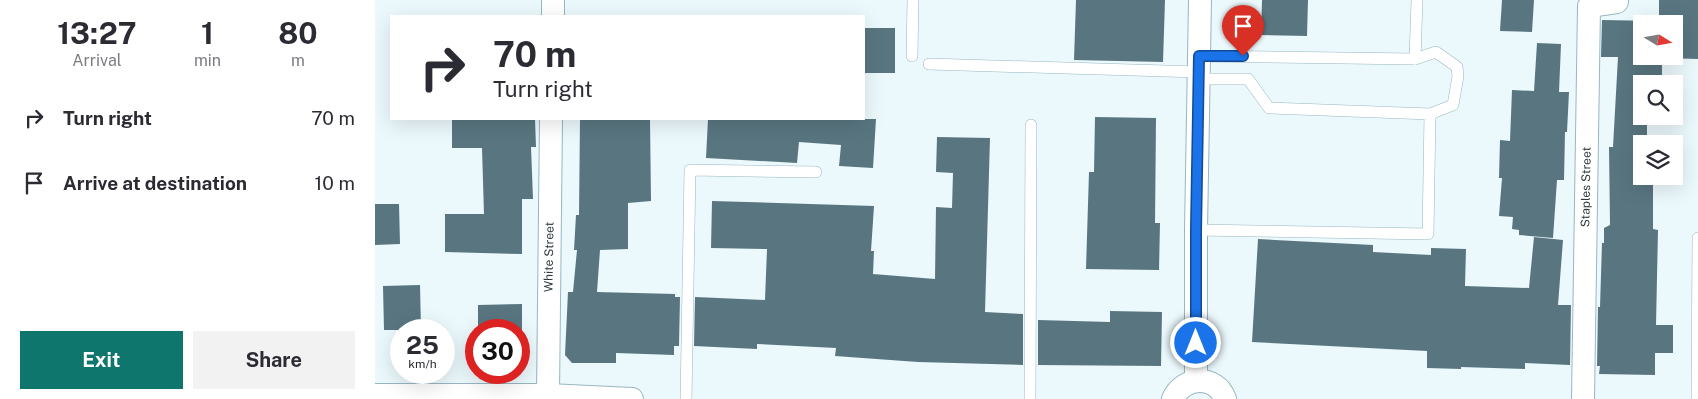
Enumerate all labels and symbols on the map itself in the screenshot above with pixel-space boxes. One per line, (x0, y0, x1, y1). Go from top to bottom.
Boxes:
pin (1222, 5, 1264, 56)
north arrow (1633, 15, 1683, 65)
street label: Staples Street (1578, 146, 1594, 227)
street label: White Street (541, 221, 557, 292)
position arrow (1169, 316, 1221, 368)
speed limit sign: 30 (465, 319, 530, 384)

